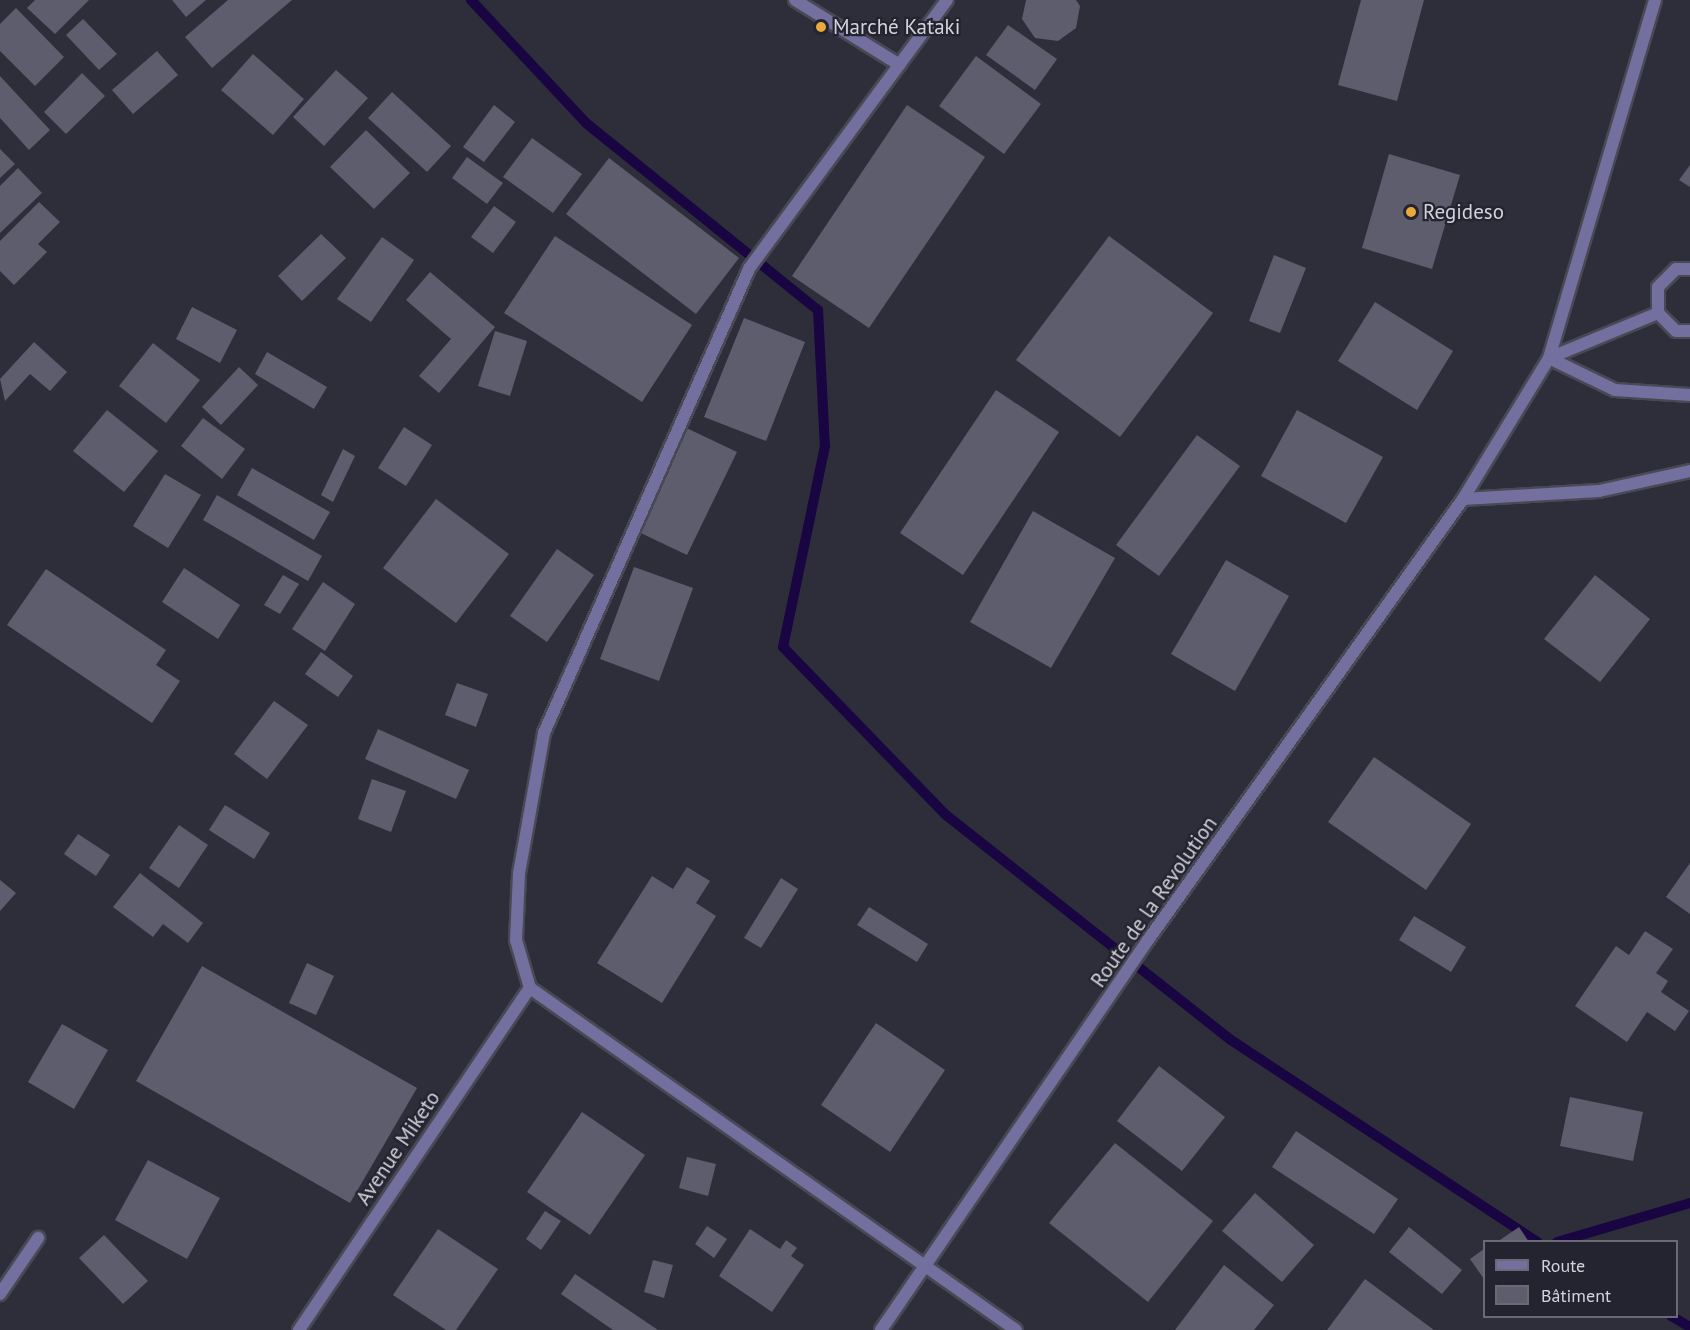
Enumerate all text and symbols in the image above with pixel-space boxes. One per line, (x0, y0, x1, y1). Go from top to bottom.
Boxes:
place label: Marché Kataki (833, 14, 960, 40)
marker: Marché Kataki (814, 20, 828, 34)
place label: Regideso (1423, 199, 1504, 225)
marker: Regideso (1404, 205, 1418, 219)
street label: Route de la Revolution (1086, 812, 1222, 992)
street label: Avenue Miketo (351, 1086, 445, 1210)
legend (1483, 1240, 1678, 1318)
text: Route (1541, 1254, 1585, 1277)
text: Bâtiment (1541, 1284, 1611, 1307)

